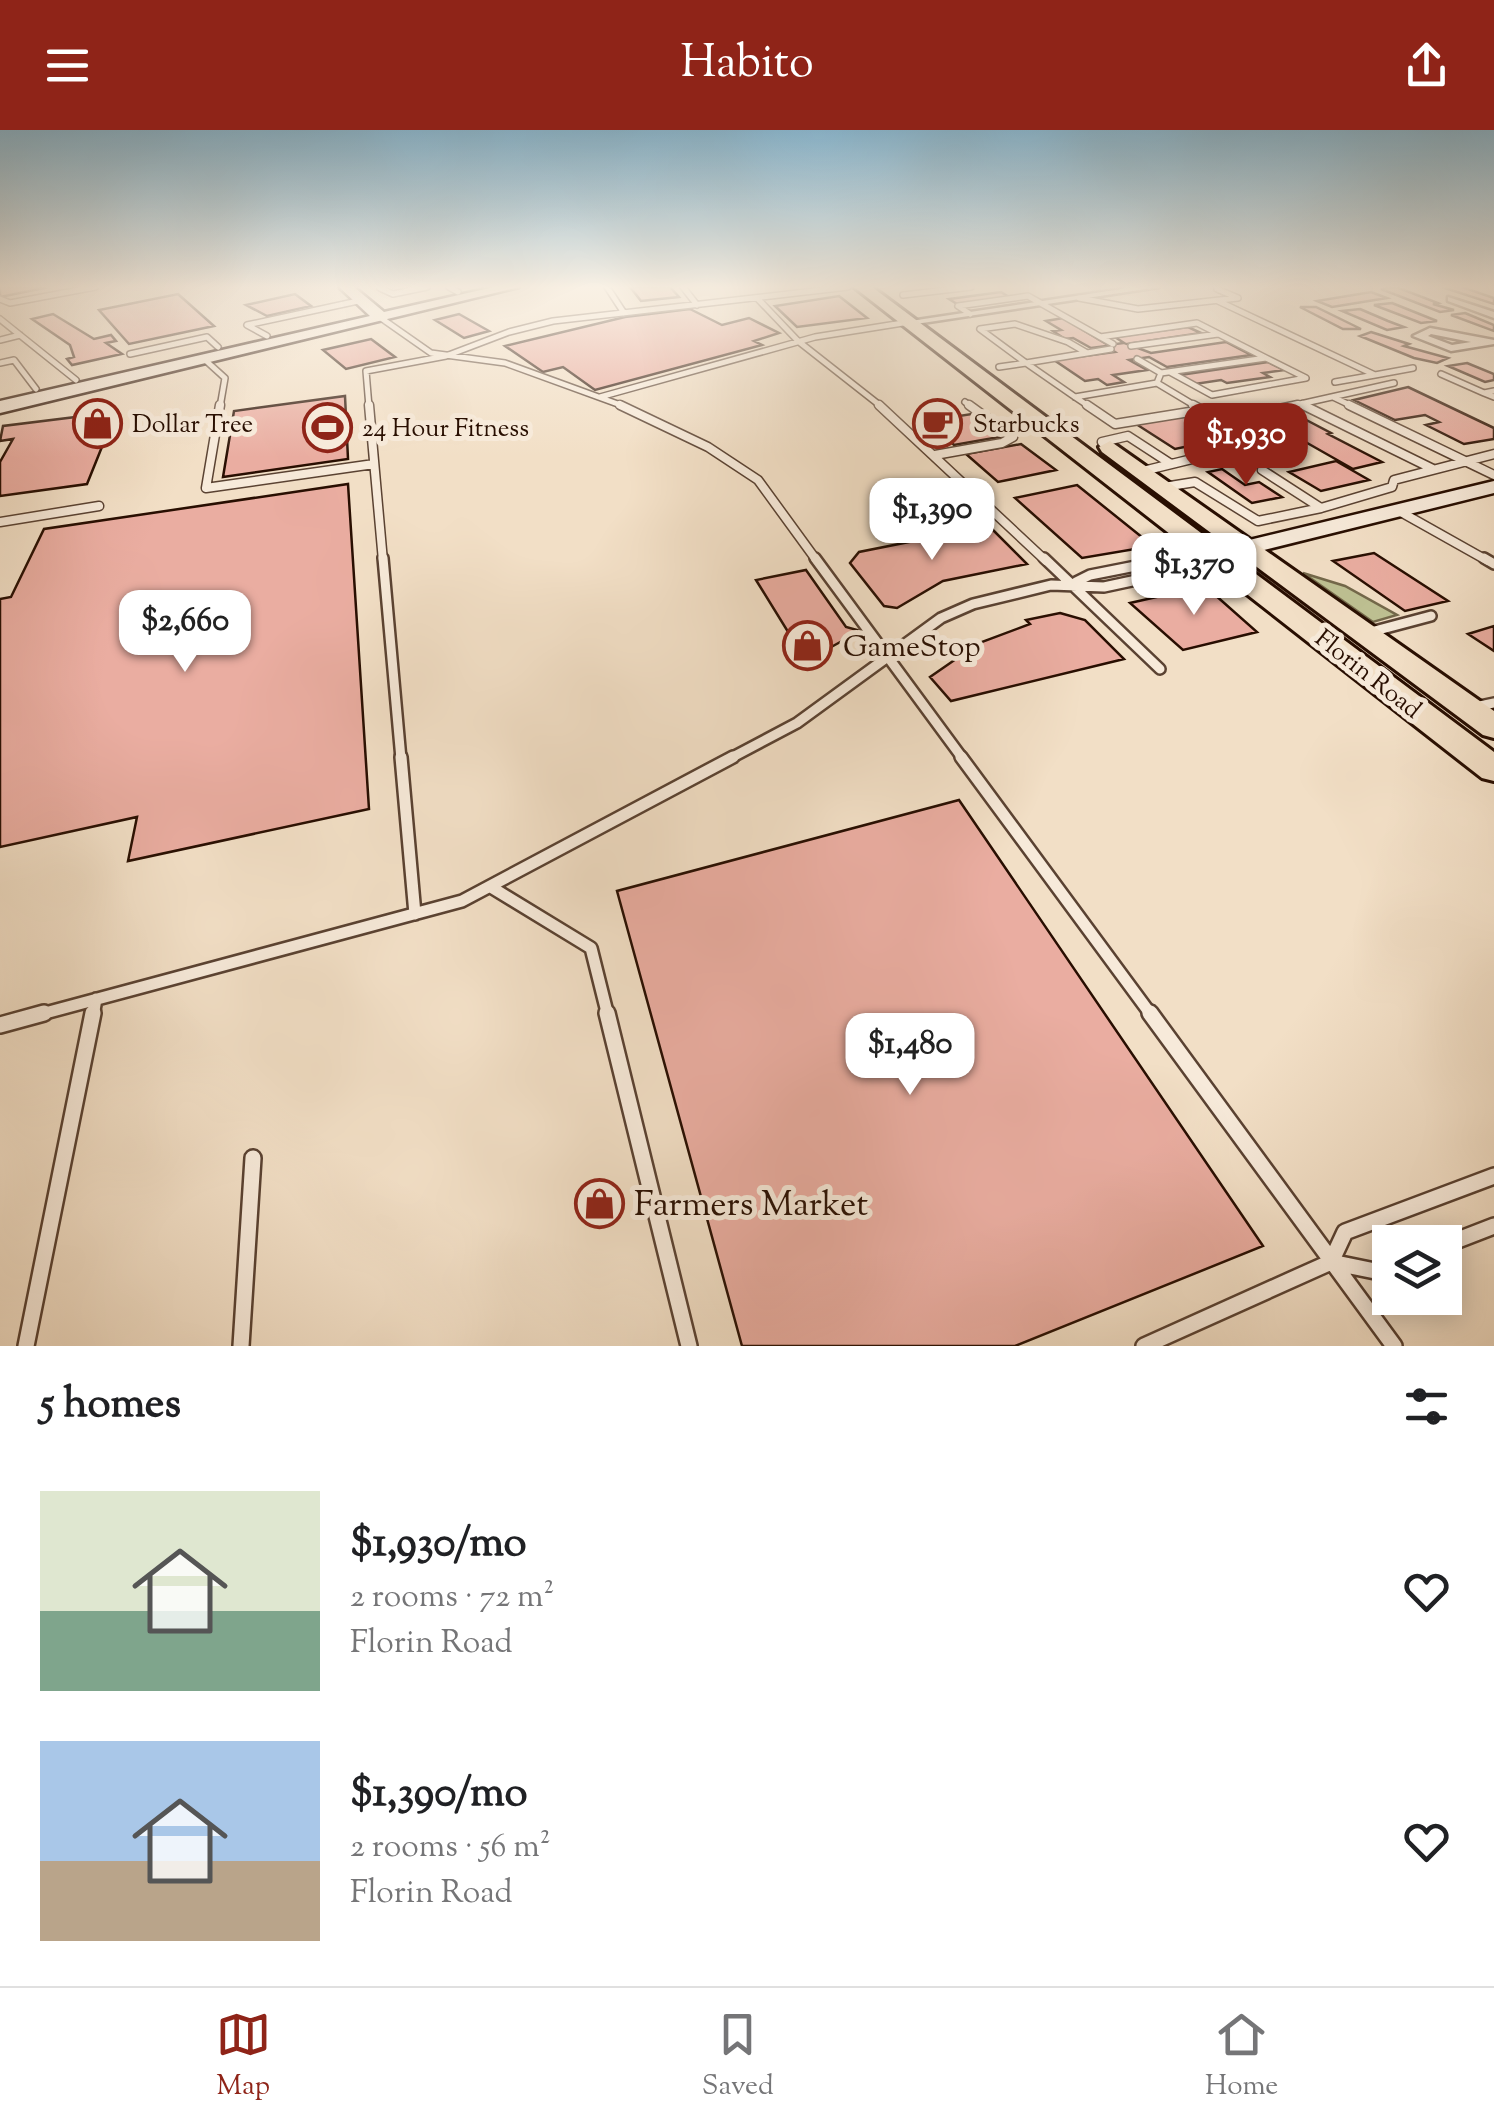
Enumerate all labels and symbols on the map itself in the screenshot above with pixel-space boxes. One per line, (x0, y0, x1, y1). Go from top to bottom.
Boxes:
shop icon: Dollar Tree (71, 397, 123, 449)
cafe icon: Starbucks (912, 397, 964, 449)
sports icon: 24 Hour Fitness (301, 401, 353, 453)
pin: $1,930 (1165, 403, 1327, 488)
place label: Dollar Tree (132, 408, 253, 444)
place label: Starbucks (973, 408, 1079, 444)
place label: 24 Hour Fitness (362, 412, 529, 448)
pin: $1,390 (851, 478, 1013, 563)
pin: $1,370 (1113, 533, 1275, 618)
pin: $2,660 (104, 590, 266, 675)
shop icon: GameStop (782, 620, 834, 672)
street label: Florin Road (1306, 622, 1428, 729)
place label: GameStop (843, 627, 981, 670)
pin: $1,480 (829, 1013, 991, 1098)
shop icon: Farmers Market (573, 1177, 625, 1229)
place label: Farmers Market (634, 1181, 868, 1232)

